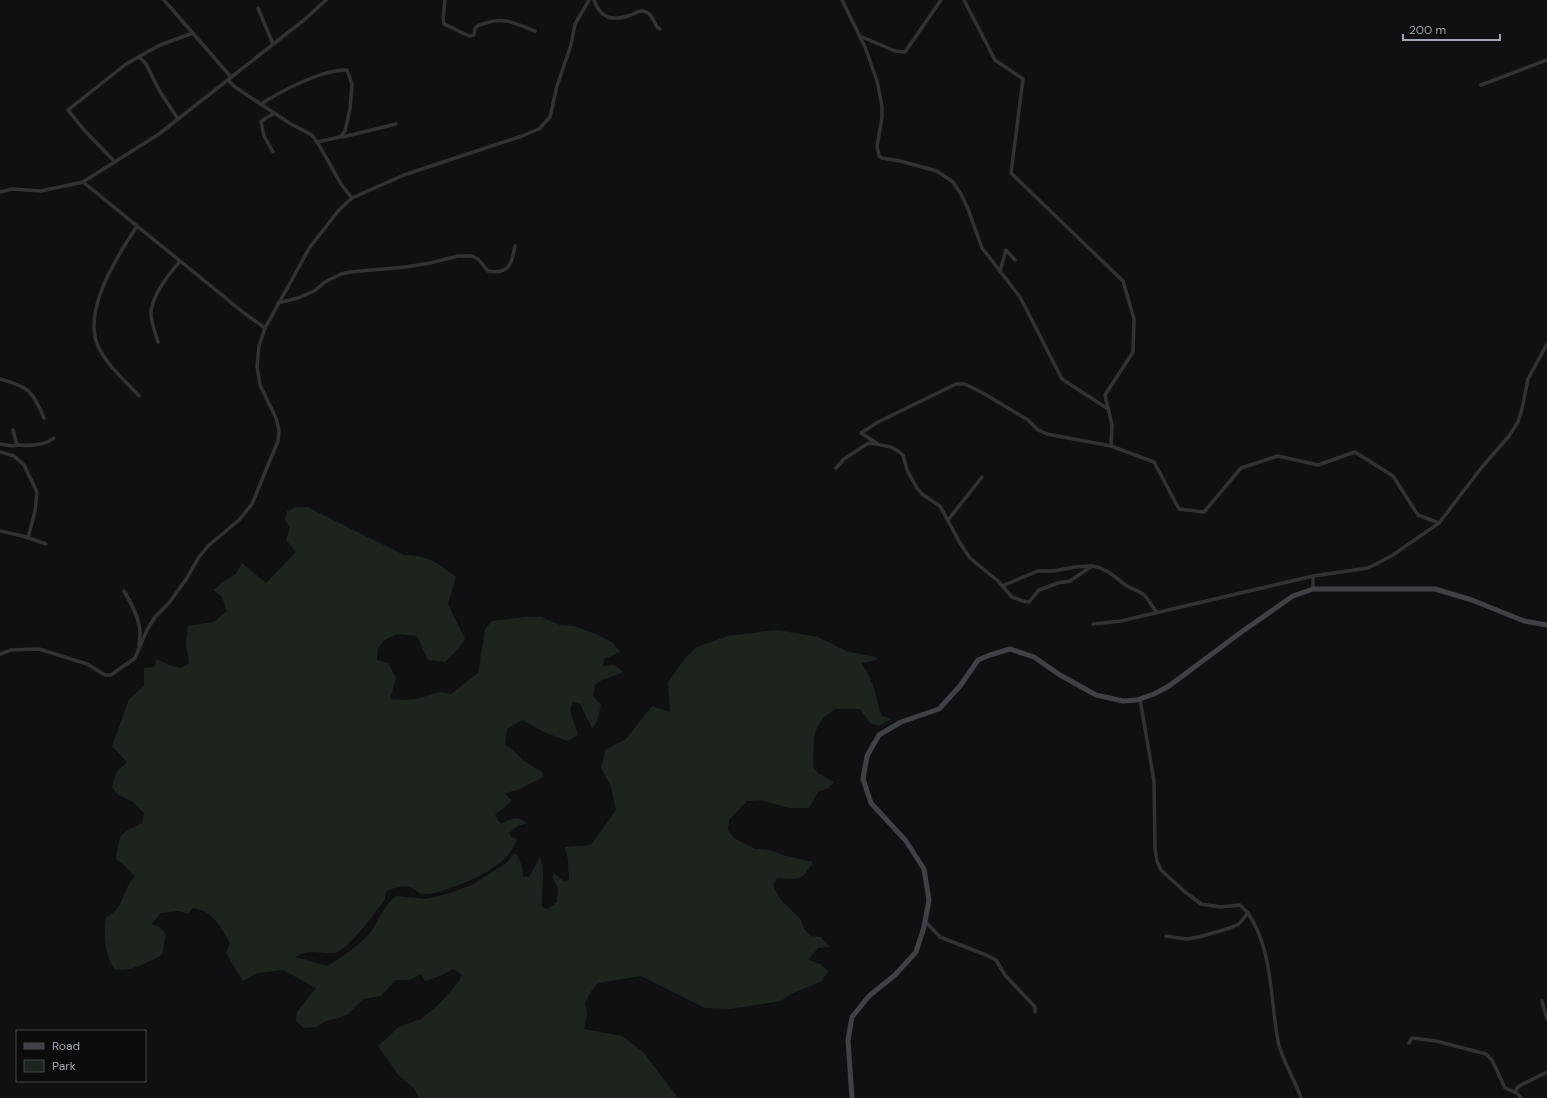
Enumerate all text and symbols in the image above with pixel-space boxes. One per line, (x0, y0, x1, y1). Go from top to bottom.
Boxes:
scale bar (1403, 16, 1500, 42)
text: 200 m (1409, 22, 1446, 38)
legend (16, 1030, 146, 1082)
text: Road (52, 1038, 80, 1054)
text: Park (52, 1058, 76, 1074)

